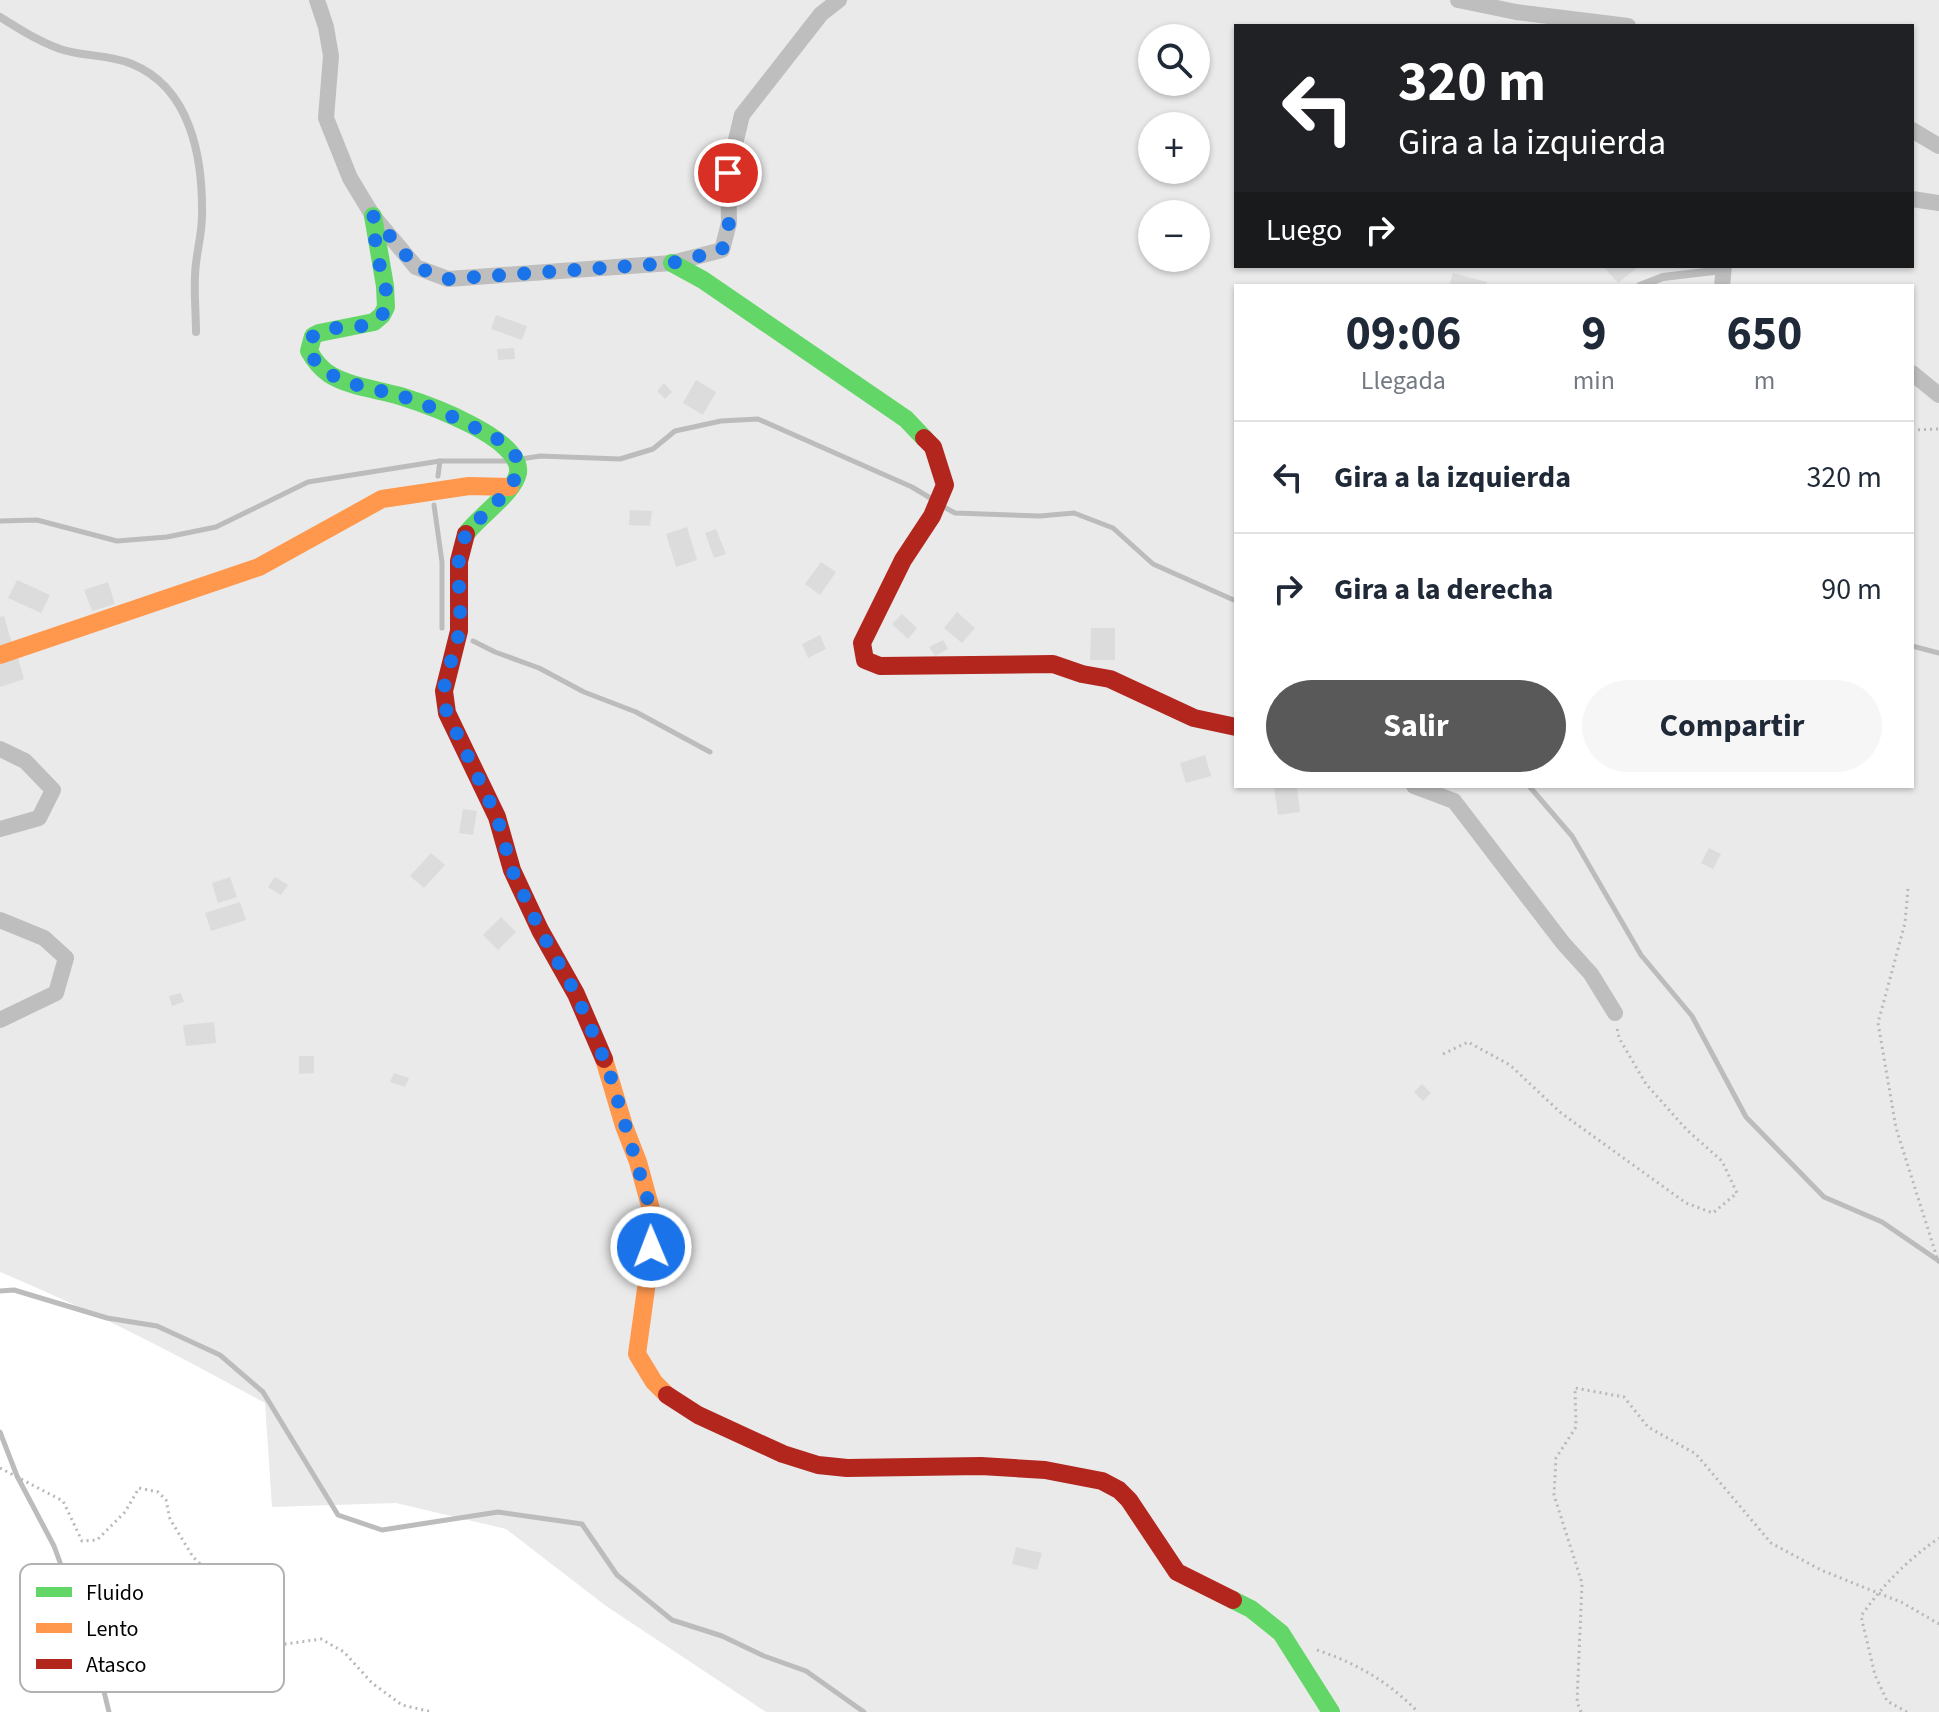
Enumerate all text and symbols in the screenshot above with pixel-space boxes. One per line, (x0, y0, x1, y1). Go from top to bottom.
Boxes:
map controls (1138, 24, 1210, 272)
button: search (1138, 24, 1210, 96)
text: 320 m (1398, 43, 1546, 122)
icon: left (1266, 56, 1370, 160)
button: + (1138, 112, 1210, 184)
text: Gira a la izquierda (1398, 117, 1666, 168)
pin (694, 139, 762, 207)
icon: arrive (706, 151, 750, 195)
button: − (1138, 200, 1210, 272)
icon: right (1358, 208, 1402, 252)
text: Luego (1266, 209, 1342, 252)
text: 09:06 (1345, 300, 1461, 368)
text: 9 (1581, 300, 1607, 368)
text: 650 (1726, 300, 1802, 368)
text: Llegada (1361, 362, 1446, 399)
text: min (1573, 362, 1615, 399)
text: m (1754, 362, 1775, 399)
icon: left (1266, 455, 1310, 499)
text: Gira a la izquierda (1334, 456, 1571, 499)
text: 320 m (1806, 456, 1882, 499)
icon: right (1266, 567, 1310, 611)
text: Gira a la derecha (1334, 568, 1553, 611)
text: 90 m (1821, 568, 1882, 611)
button: Salir (1266, 680, 1566, 772)
button: Compartir (1582, 680, 1882, 772)
position arrow (609, 1205, 693, 1289)
legend (20, 1564, 284, 1692)
text: Fluido (86, 1577, 144, 1609)
text: Lento (86, 1613, 138, 1645)
text: Atasco (86, 1649, 146, 1681)

